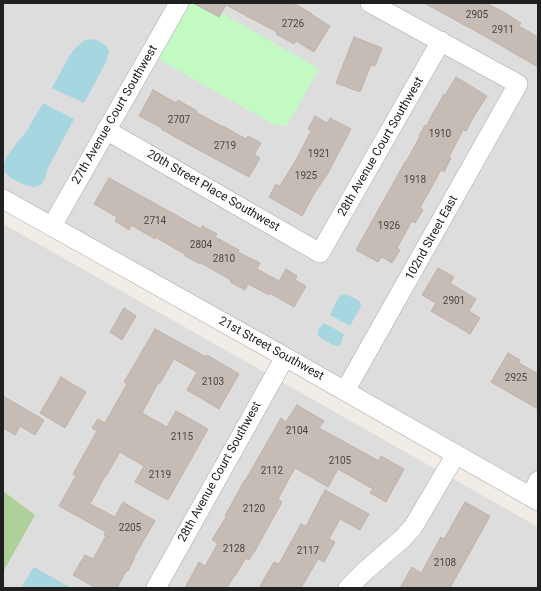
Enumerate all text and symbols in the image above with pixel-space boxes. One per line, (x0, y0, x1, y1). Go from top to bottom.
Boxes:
house number: 2905 (466, 9, 488, 21)
house number: 2726 (282, 18, 304, 30)
house number: 2911 (492, 24, 514, 36)
street label: 27th Avenue Court Southwest (69, 43, 161, 187)
street label: 28th Avenue Court Southwest (335, 75, 427, 219)
house number: 2707 (168, 114, 190, 126)
house number: 1910 (429, 128, 451, 140)
house number: 2719 (214, 140, 236, 152)
street label: 20th Street Place Southwest (144, 147, 282, 235)
house number: 1921 (308, 148, 330, 160)
house number: 1925 (295, 170, 317, 182)
house number: 1918 (404, 174, 426, 186)
street label: 102nd Street East (403, 193, 461, 283)
house number: 2714 (144, 215, 166, 227)
house number: 1926 (378, 220, 400, 232)
house number: 2804 (190, 239, 212, 251)
house number: 2810 (213, 253, 235, 265)
house number: 2901 (443, 295, 465, 307)
street label: 21st Street Southwest (216, 314, 326, 384)
house number: 2925 (505, 372, 527, 384)
house number: 2103 (202, 376, 224, 388)
street label: 28th Avenue Court Southwest (175, 399, 265, 545)
house number: 2104 (286, 425, 308, 437)
house number: 2115 (171, 431, 193, 443)
house number: 2105 (329, 455, 351, 467)
house number: 2112 (261, 465, 283, 477)
house number: 2119 (149, 469, 171, 481)
house number: 2120 (243, 503, 265, 515)
house number: 2205 (119, 522, 141, 534)
house number: 2128 (223, 543, 245, 555)
house number: 2117 (297, 545, 319, 557)
house number: 2108 (434, 557, 456, 569)

